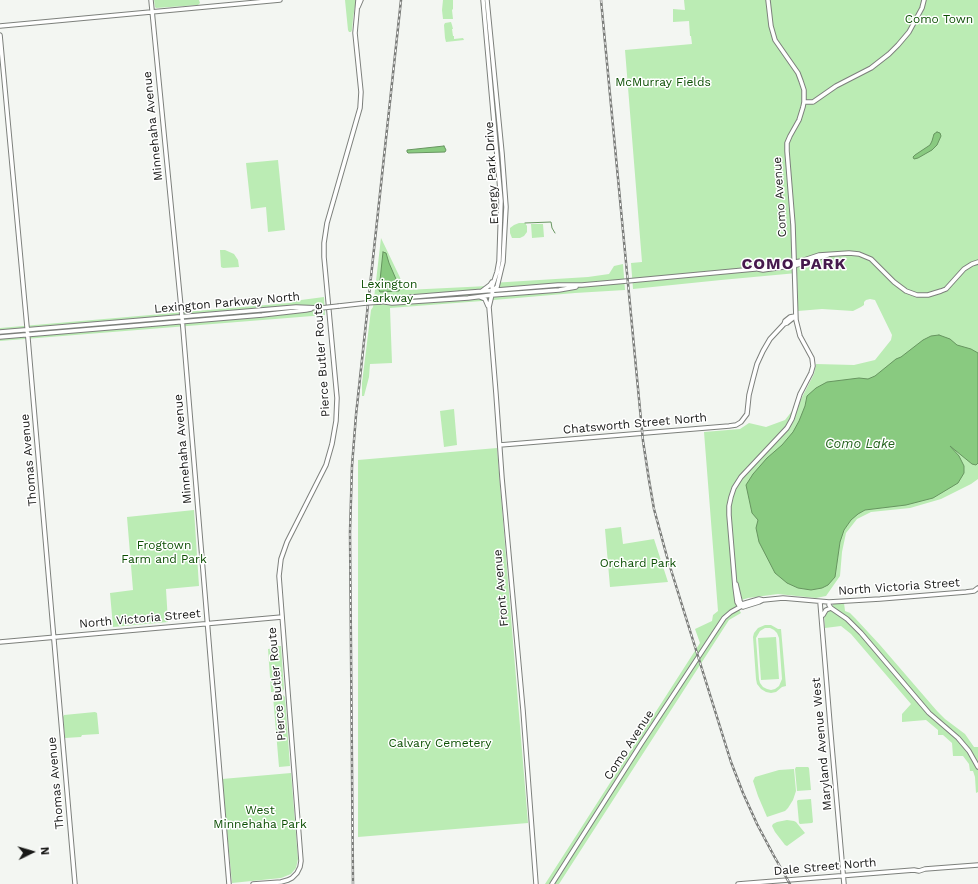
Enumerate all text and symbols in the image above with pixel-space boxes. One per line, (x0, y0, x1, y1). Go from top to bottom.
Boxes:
park label: Como Town (905, 12, 973, 26)
street label: Minnehaha Avenue (140, 70, 166, 182)
park label: McMurray Fields (615, 75, 711, 89)
street label: Energy Park Drive (482, 121, 502, 225)
street label: Como Avenue (770, 156, 790, 238)
district label: COMO PARK (741, 254, 847, 274)
park label: Lexington Parkway (361, 277, 417, 305)
street label: Lexington Parkway North (154, 289, 300, 317)
street label: Pierce Butler Route (311, 303, 333, 417)
street label: Minnehaha Avenue (171, 393, 195, 505)
street label: Chatsworth Street North (562, 411, 708, 437)
street label: Thomas Avenue (18, 413, 40, 507)
water label: Como Lake (825, 436, 895, 452)
park label: Frogtown Farm and Park (121, 538, 207, 566)
street label: Front Avenue (490, 549, 512, 627)
park label: Orchard Park (600, 556, 676, 570)
street label: North Victoria Street (838, 576, 960, 598)
street label: North Victoria Street (79, 607, 201, 631)
street label: Pierce Butler Route (265, 627, 289, 741)
street label: Maryland Avenue West (809, 677, 835, 811)
street label: Como Avenue (601, 707, 657, 783)
street label: Thomas Avenue (45, 736, 67, 830)
park label: Calvary Cemetery (389, 736, 491, 750)
park label: West Minnehaha Park (213, 803, 307, 831)
north arrow (12, 832, 52, 872)
text: N (38, 846, 51, 856)
street label: Dale Street North (773, 855, 877, 879)

